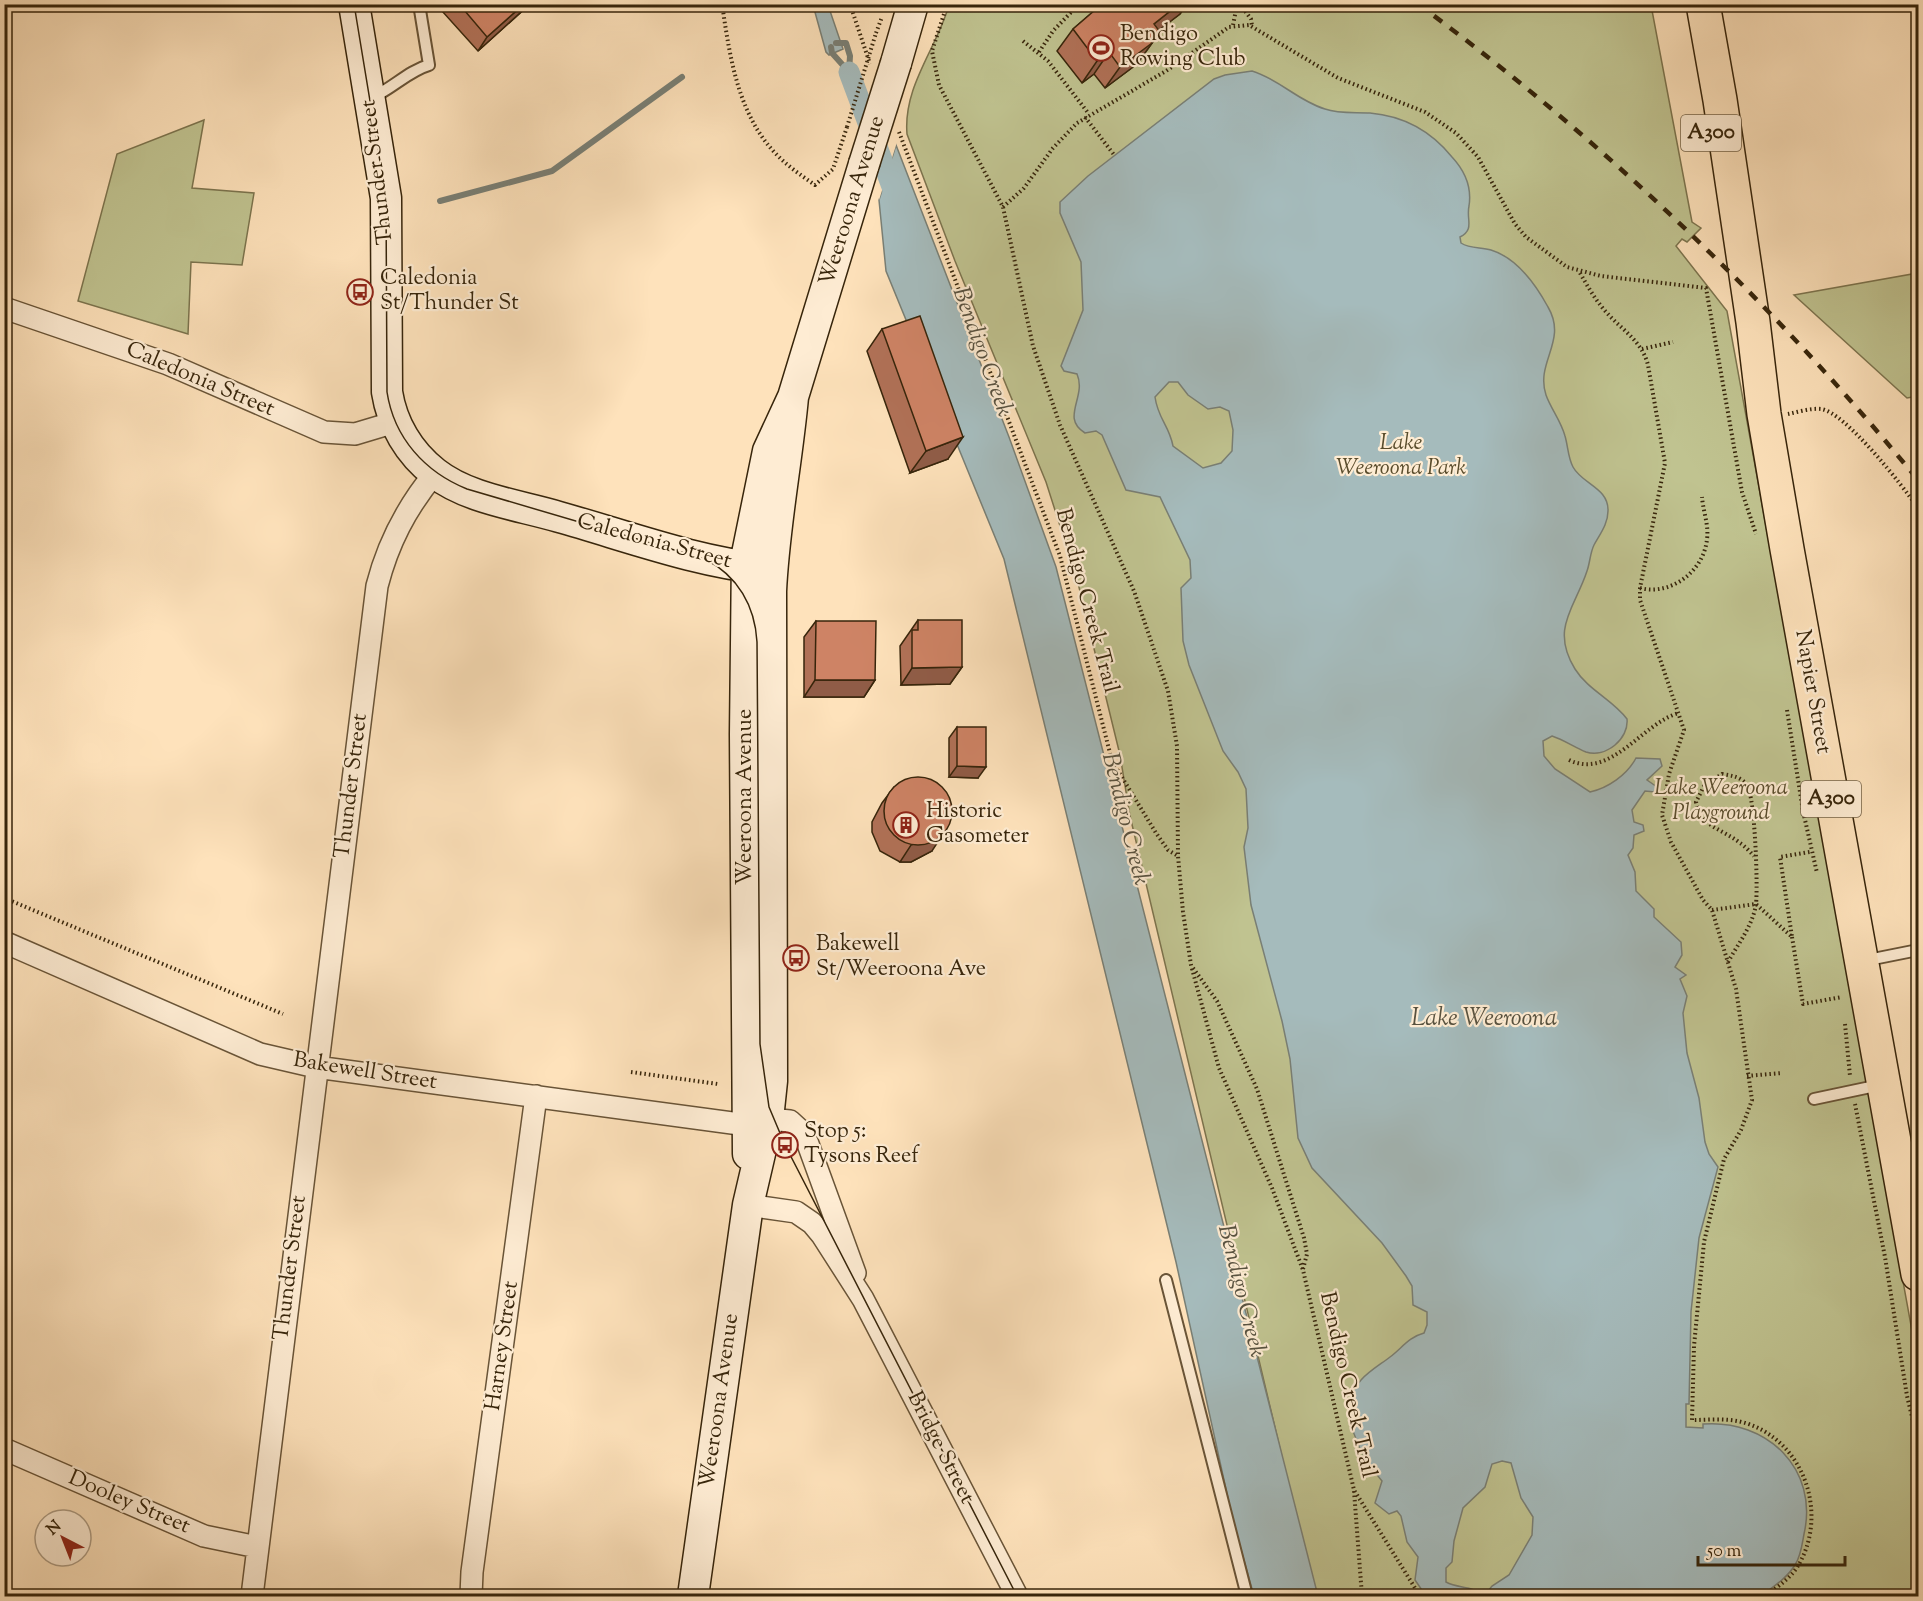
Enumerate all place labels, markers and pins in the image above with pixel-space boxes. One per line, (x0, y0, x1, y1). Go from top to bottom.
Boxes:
place label: Bendigo Rowing Club (1120, 19, 1246, 76)
sports icon: Bendigo Rowing Club (1086, 33, 1116, 63)
place label: Caledonia St/Thunder St (380, 263, 519, 320)
bus stop icon: Caledonia St/Thunder St (345, 277, 375, 307)
place label: Historic Gasometer (926, 796, 1029, 853)
building icon: Historic Gasometer (891, 810, 921, 840)
place label: Bakewell St/Weeroona Ave (816, 929, 986, 986)
bus stop icon: Bakewell St/Weeroona Ave (781, 943, 811, 973)
place label: Stop 5: Tysons Reef (804, 1116, 920, 1173)
bus stop icon: Stop 5: Tysons Reef (770, 1130, 800, 1160)

